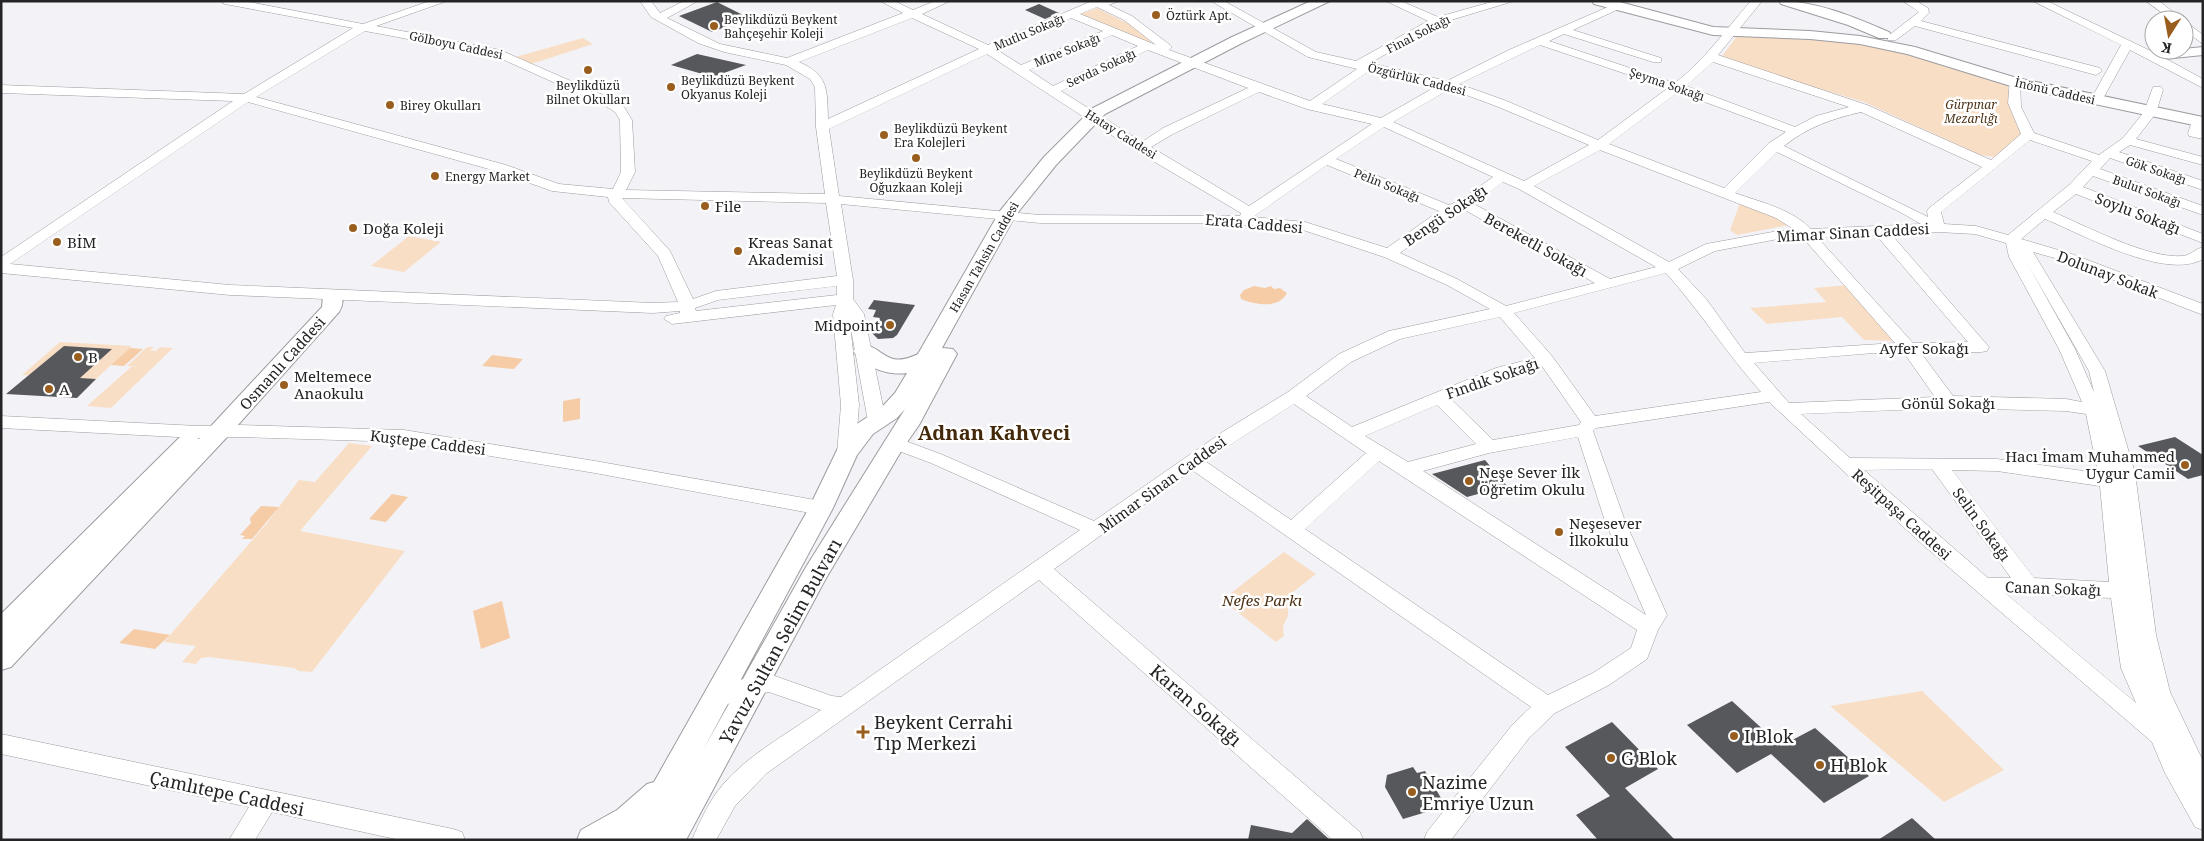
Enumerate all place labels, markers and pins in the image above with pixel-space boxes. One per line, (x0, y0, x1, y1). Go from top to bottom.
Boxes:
place label: Öztürk Apt. (1166, 7, 1232, 24)
marker: Öztürk Apt. (1150, 9, 1162, 21)
place label: Beylikdüzü Beykent Bahçeşehir Koleji (724, 11, 837, 42)
marker: Beylikdüzü Beykent Bahçeşehir Koleji (708, 20, 720, 32)
marker: Beylikdüzü Bilnet Okulları (582, 64, 594, 76)
place label: Beylikdüzü Beykent Okyanus Koleji (681, 72, 794, 103)
place label: Beylikdüzü Bilnet Okulları (546, 77, 630, 108)
marker: Beylikdüzü Beykent Okyanus Koleji (665, 81, 677, 93)
place label: Birey Okulları (400, 97, 481, 114)
marker: Birey Okulları (384, 99, 396, 111)
place label: Beylikdüzü Beykent Era Kolejleri (894, 120, 1007, 151)
marker: Beylikdüzü Beykent Era Kolejleri (878, 129, 890, 141)
marker: Beylikdüzü Beykent Oğuzkaan Koleji (910, 152, 922, 164)
place label: Beylikdüzü Beykent Oğuzkaan Koleji (859, 165, 973, 196)
place label: Energy Market (445, 168, 530, 185)
marker: Energy Market (429, 170, 441, 182)
place label: File (715, 196, 741, 216)
marker: File (699, 200, 711, 212)
place label: Doğa Koleji (363, 218, 444, 238)
marker: Doğa Koleji (347, 222, 359, 234)
place label: BİM (67, 232, 96, 252)
place label: Kreas Sanat Akademisi (748, 232, 833, 269)
marker: BİM (51, 236, 63, 248)
marker: Kreas Sanat Akademisi (732, 245, 744, 257)
place label: Midpoint (814, 315, 880, 335)
marker: Midpoint (884, 319, 896, 331)
place label: B (88, 347, 98, 367)
marker: B (72, 351, 84, 363)
place label: Meltemece Anaokulu (294, 366, 372, 403)
place label: A (59, 379, 70, 399)
marker: Meltemece Anaokulu (278, 379, 290, 391)
marker: A (43, 383, 55, 395)
place label: Hacı İmam Muhammed Uygur Camii (2005, 446, 2175, 483)
marker: Hacı İmam Muhammed Uygur Camii (2179, 459, 2191, 471)
place label: Neşe Sever İlk Öğretim Okulu (1479, 462, 1586, 499)
marker: Neşe Sever İlk Öğretim Okulu (1463, 475, 1475, 487)
place label: Neşesever İlkokulu (1569, 513, 1642, 550)
marker: Neşesever İlkokulu (1553, 526, 1565, 538)
place label: Beykent Cerrahi Tıp Merkezi (874, 710, 1013, 755)
place label: I Blok (1744, 724, 1794, 748)
marker: Beykent Cerrahi Tıp Merkezi (856, 725, 870, 739)
marker: I Blok (1728, 730, 1740, 742)
place label: G Blok (1621, 746, 1677, 770)
marker: G Blok (1605, 752, 1617, 764)
place label: H Blok (1830, 753, 1888, 777)
marker: H Blok (1814, 759, 1826, 771)
place label: Nazime Emriye Uzun (1422, 770, 1534, 815)
marker: Nazime Emriye Uzun (1406, 786, 1418, 798)

